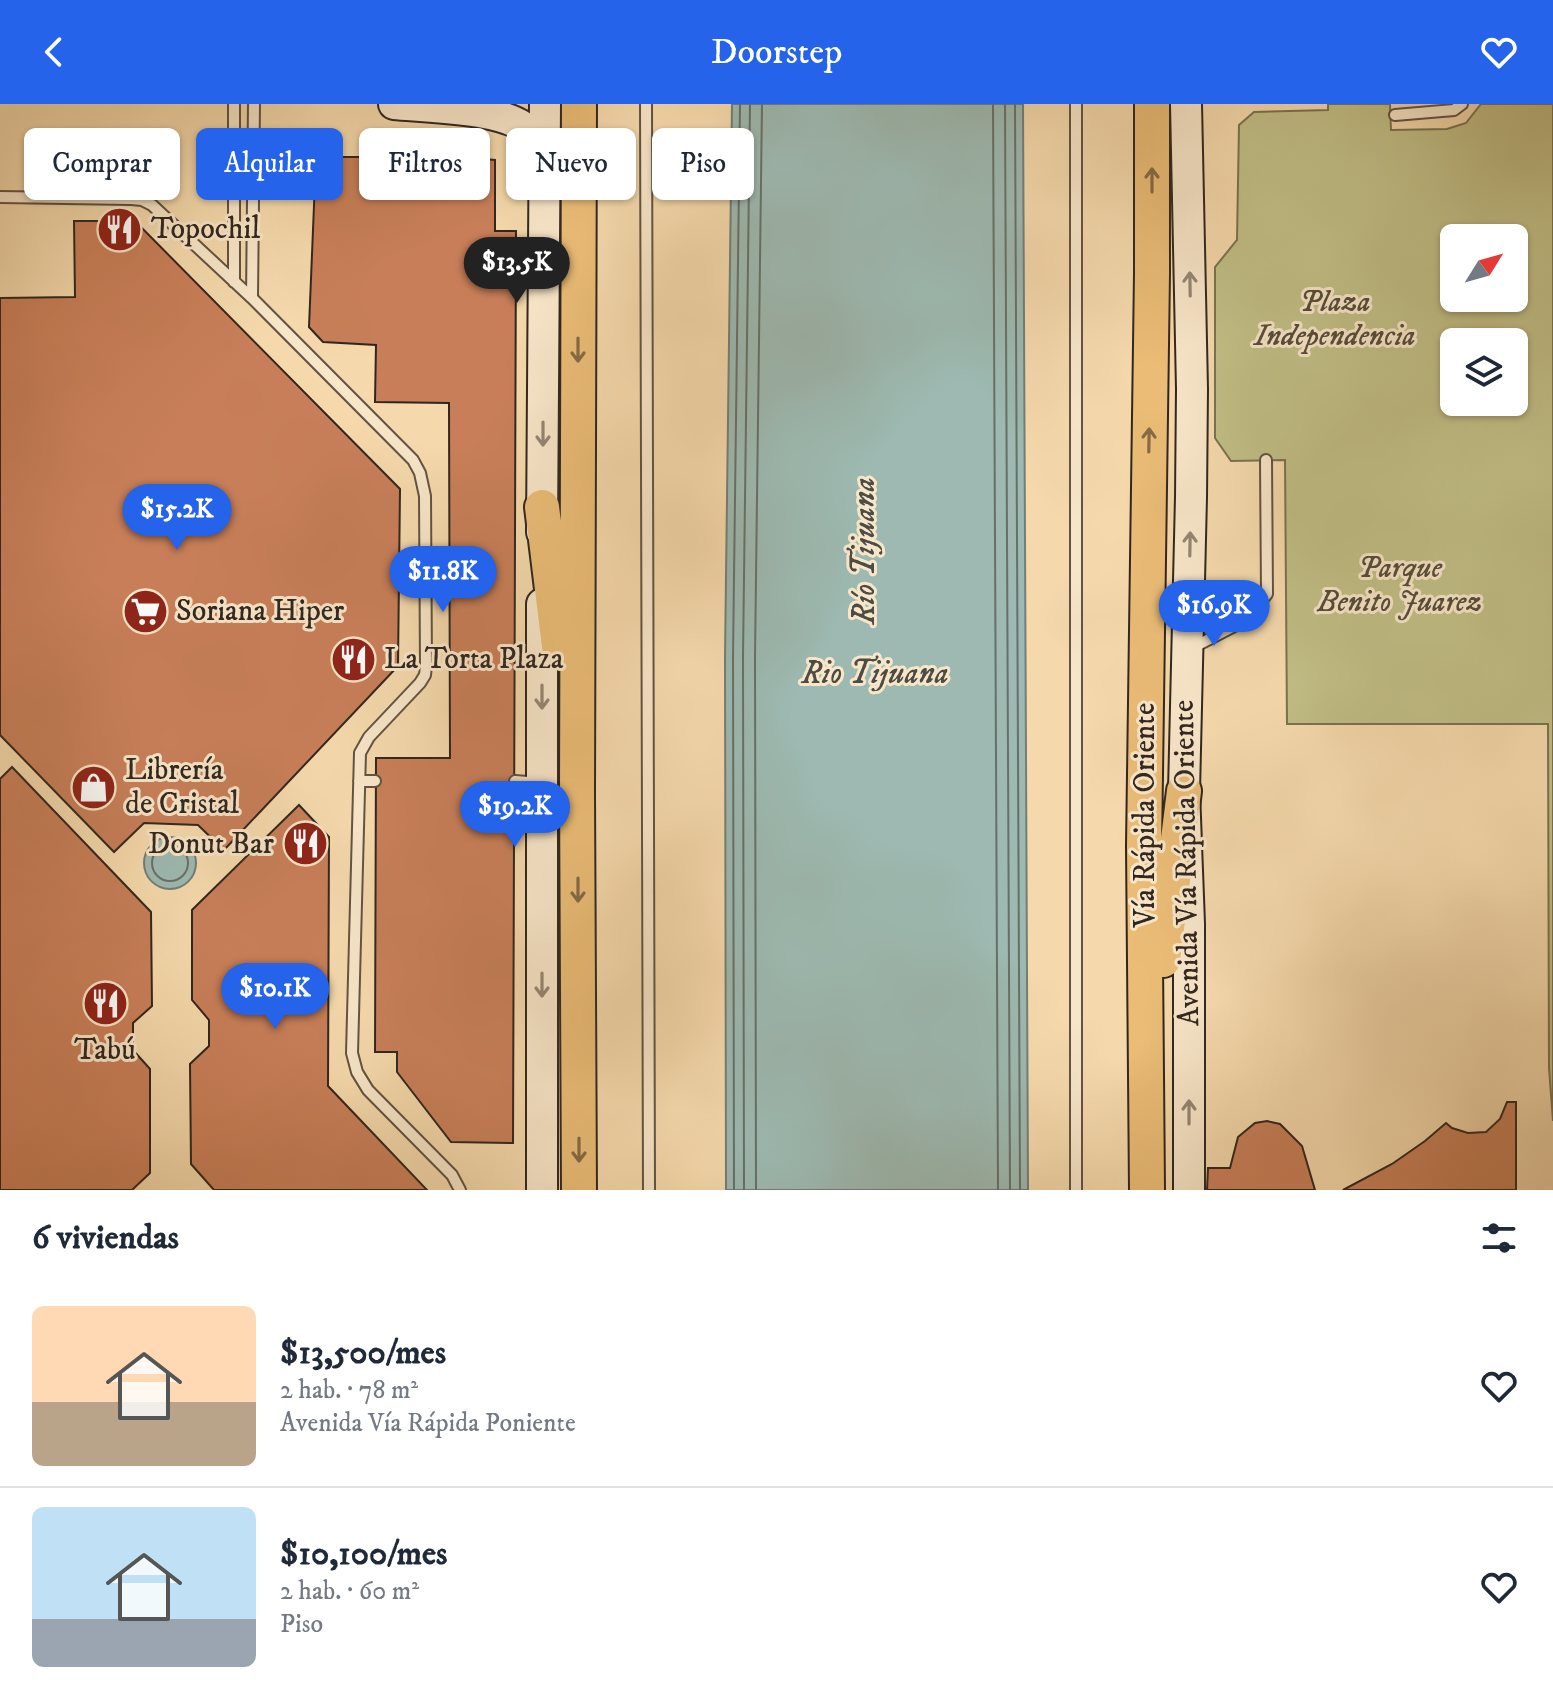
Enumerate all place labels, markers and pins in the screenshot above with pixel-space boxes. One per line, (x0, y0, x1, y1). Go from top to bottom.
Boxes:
restaurant icon: Topochil (96, 205, 144, 253)
place label: Topochil (151, 211, 260, 248)
pin: $13.5K (452, 237, 582, 305)
pin: $15.2K (112, 484, 242, 552)
pin: $11.8K (378, 546, 508, 614)
pin: $16.9K (1149, 580, 1279, 648)
supermarket icon: Soriana Hiper (121, 587, 169, 635)
place label: Soriana Hiper (176, 593, 344, 630)
restaurant icon: La Torta Plaza (329, 635, 377, 683)
place label: La Torta Plaza (384, 641, 564, 678)
place label: Librería de Cristal (125, 752, 239, 823)
shop icon: Librería de Cristal (70, 763, 118, 811)
pin: $19.2K (450, 781, 580, 849)
restaurant icon: Donut Bar (281, 820, 329, 868)
place label: Donut Bar (148, 826, 274, 863)
pin: $10.1K (210, 963, 340, 1031)
restaurant icon: Tabú (81, 980, 129, 1028)
place label: Tabú (74, 1032, 136, 1069)

